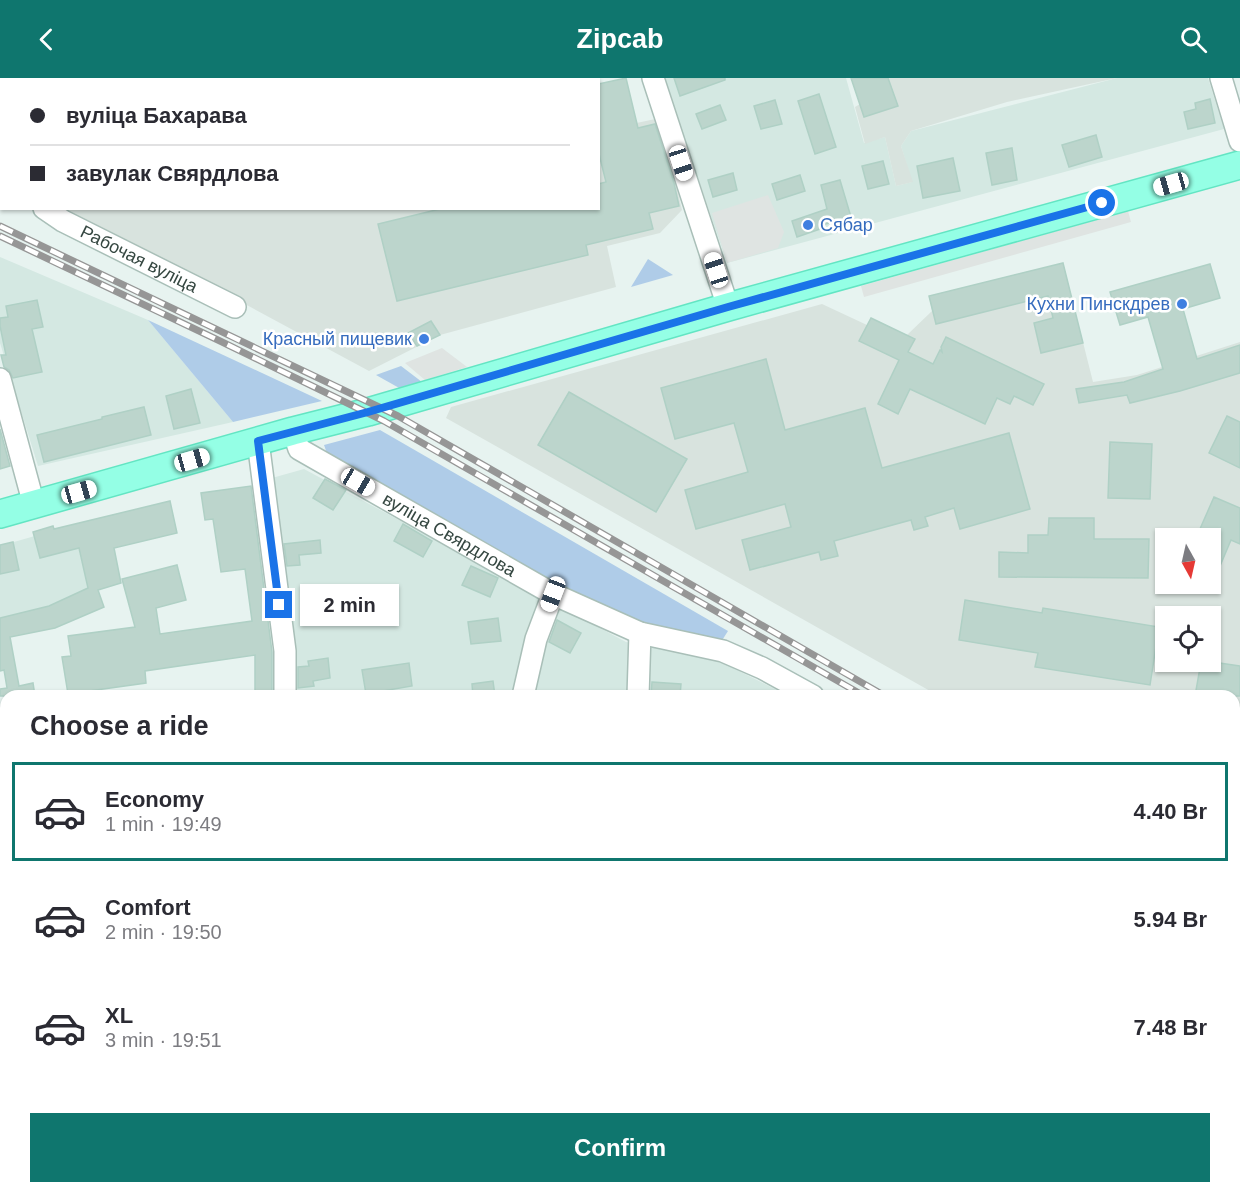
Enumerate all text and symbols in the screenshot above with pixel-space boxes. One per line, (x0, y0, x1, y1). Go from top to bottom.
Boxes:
icon: back (30, 23, 63, 56)
icon: search (1177, 23, 1210, 56)
text: Zipcab (576, 24, 664, 54)
text: вуліца Бахарава (66, 103, 247, 128)
car (667, 143, 695, 183)
text: завулак Свярдлова (66, 161, 279, 186)
car (1151, 170, 1191, 198)
route start (1088, 189, 1115, 216)
place label: Сябар (820, 215, 873, 235)
marker: Сябар (801, 218, 815, 232)
street label: Рабочая вуліца (77, 221, 202, 297)
car (702, 250, 730, 290)
place label: Кухни Пинскдрев (1027, 294, 1170, 314)
marker: Кухни Пинскдрев (1175, 297, 1189, 311)
place label: Красный пищевик (263, 329, 412, 349)
marker: Красный пищевик (417, 332, 431, 346)
car (172, 446, 212, 474)
car (338, 465, 378, 499)
car (59, 478, 99, 506)
street label: вуліца Свярдлова (379, 489, 520, 581)
north arrow (1155, 528, 1221, 594)
map controls (1155, 528, 1221, 672)
car (538, 574, 568, 614)
callout: 2 min (300, 584, 399, 626)
route end (265, 591, 292, 618)
text: 2 min (323, 594, 376, 616)
button: locate (1155, 606, 1221, 672)
text: Choose a ride (30, 711, 209, 741)
icon: car (33, 785, 87, 839)
text: Economy (105, 787, 204, 812)
text: 4.40 Br (1134, 799, 1207, 824)
text: 1 min · 19:49 (105, 813, 222, 835)
icon: car (33, 893, 87, 947)
text: Comfort (105, 895, 191, 920)
text: 5.94 Br (1134, 907, 1207, 932)
text: 2 min · 19:50 (105, 921, 222, 943)
icon: car (33, 1001, 87, 1055)
text: XL (105, 1003, 133, 1028)
text: 7.48 Br (1134, 1015, 1207, 1040)
text: 3 min · 19:51 (105, 1029, 222, 1051)
button: Confirm (30, 1113, 1210, 1182)

